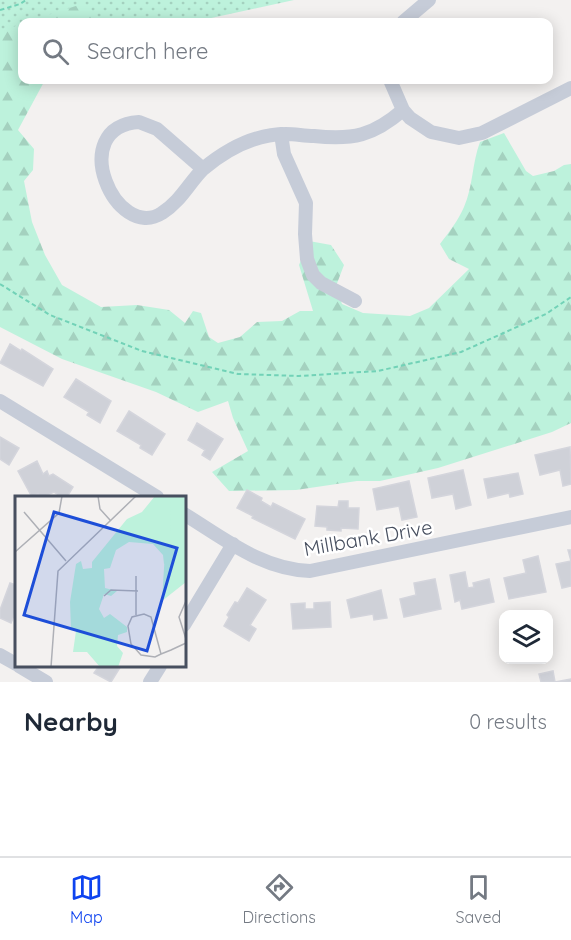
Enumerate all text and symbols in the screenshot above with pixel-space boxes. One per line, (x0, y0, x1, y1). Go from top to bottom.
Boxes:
search box (18, 18, 553, 84)
icon: search (39, 35, 72, 68)
text: Search here (87, 37, 208, 65)
inset map (15, 496, 186, 667)
street label: Millbank Drive (302, 514, 434, 561)
map controls (499, 610, 553, 664)
button: layers (499, 610, 553, 664)
text: Nearby (24, 705, 118, 738)
text: 0 results (469, 709, 547, 734)
tab: Map (70, 871, 103, 927)
tab: Directions (243, 871, 316, 927)
tab: Saved (456, 871, 501, 927)

